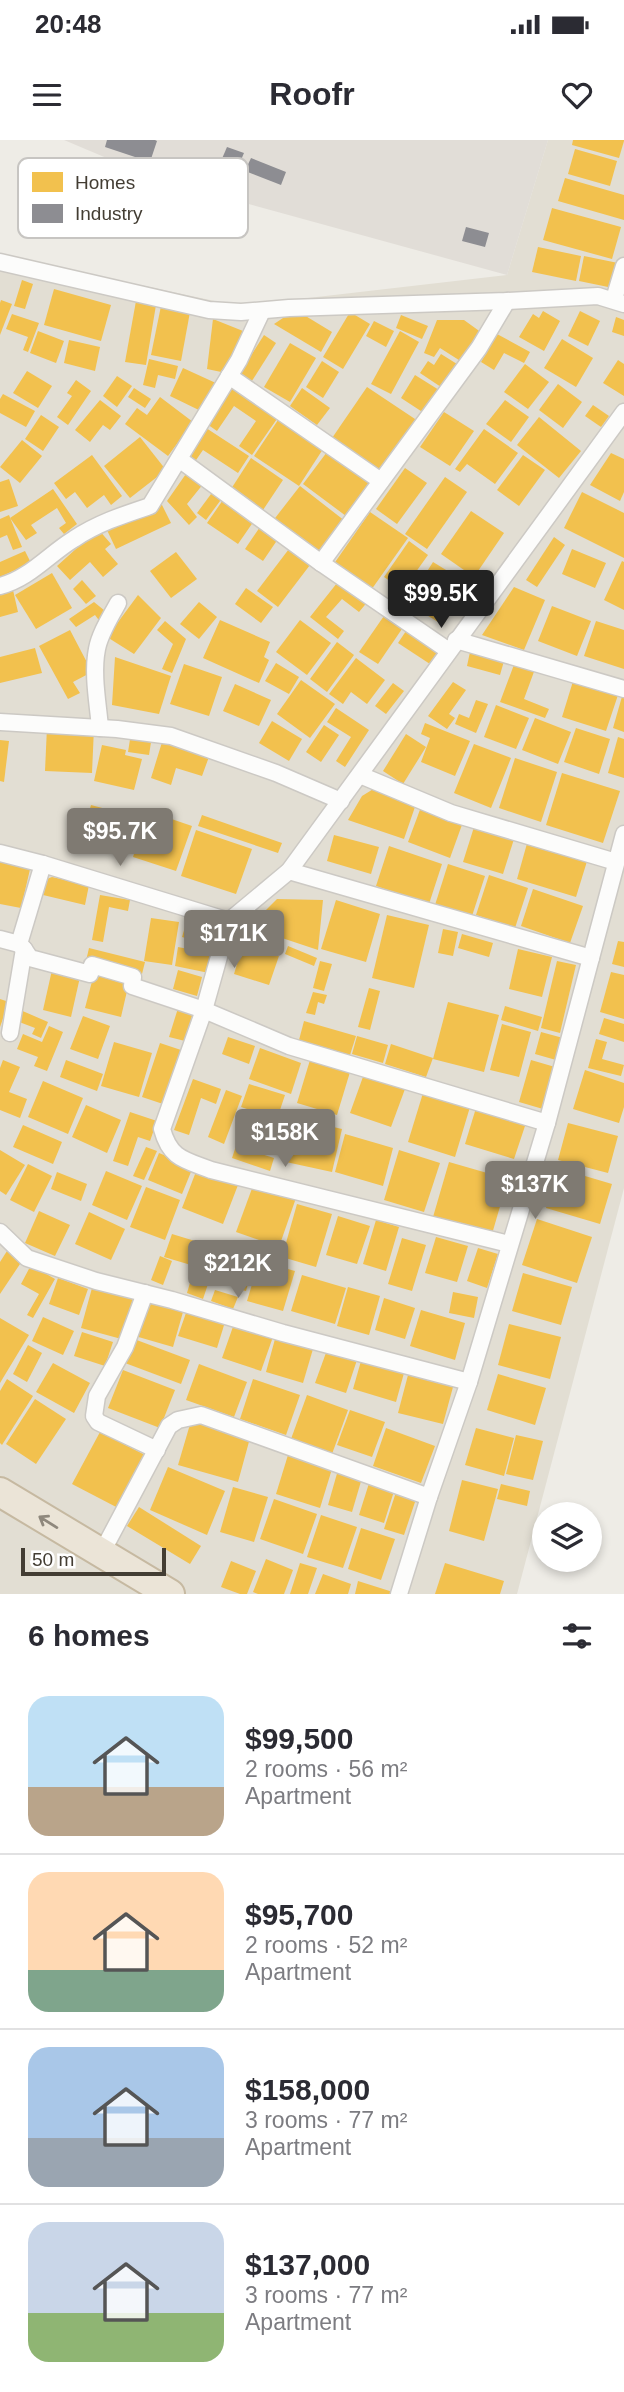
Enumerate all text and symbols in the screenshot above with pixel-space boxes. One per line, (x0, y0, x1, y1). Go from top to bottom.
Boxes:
text: 20:48 (35, 9, 102, 39)
icon: menu (28, 76, 66, 114)
text: Roofr (269, 76, 355, 112)
icon: heart (558, 76, 596, 114)
legend (18, 158, 248, 238)
text: Homes (75, 172, 135, 193)
text: Industry (75, 203, 143, 224)
pin: $99.5K (384, 570, 498, 630)
text: $99.5K (404, 580, 478, 606)
pin: $95.7K (63, 808, 177, 868)
text: $95.7K (83, 818, 157, 844)
pin: $171K (185, 910, 283, 970)
text: $171K (200, 920, 268, 946)
pin: $158K (236, 1110, 334, 1169)
text: $158K (251, 1119, 319, 1145)
pin: $137K (486, 1161, 584, 1221)
text: $137K (501, 1171, 569, 1197)
pin: $212K (189, 1240, 287, 1300)
text: $212K (204, 1250, 272, 1276)
map controls (532, 1502, 602, 1572)
button: layers (532, 1502, 602, 1572)
one-way arrow (39, 1514, 59, 1528)
scale bar (21, 1545, 166, 1577)
text: 50 m (32, 1549, 74, 1570)
icon: filters (558, 1617, 596, 1655)
text: 6 homes (28, 1619, 150, 1652)
text: $99,500 (245, 1722, 353, 1755)
icon: home (84, 1724, 168, 1808)
text: 2 rooms · 56 m² (245, 1756, 407, 1782)
text: Apartment (245, 1783, 351, 1809)
text: $95,700 (245, 1898, 353, 1931)
icon: home (84, 1900, 168, 1984)
text: 2 rooms · 52 m² (245, 1932, 407, 1958)
text: Apartment (245, 1959, 351, 1985)
text: $158,000 (245, 2073, 370, 2106)
icon: home (84, 2075, 168, 2159)
text: 3 rooms · 77 m² (245, 2107, 407, 2133)
text: Apartment (245, 2134, 351, 2160)
text: $137,000 (245, 2248, 370, 2281)
icon: home (84, 2250, 168, 2334)
text: 3 rooms · 77 m² (245, 2282, 407, 2308)
text: Apartment (245, 2309, 351, 2335)

